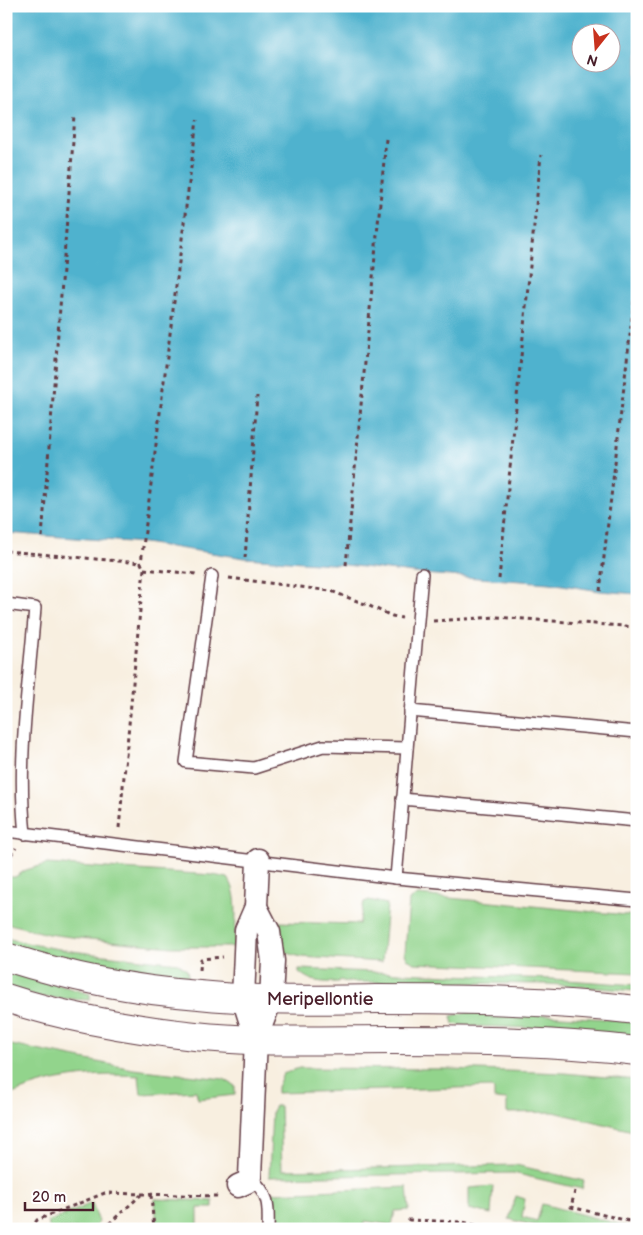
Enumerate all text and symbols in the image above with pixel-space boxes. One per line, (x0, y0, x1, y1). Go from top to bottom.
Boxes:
north arrow (570, 22, 620, 72)
text: N (585, 50, 600, 70)
street label: Meripellontie (267, 989, 374, 1010)
scale bar (25, 1180, 92, 1212)
text: 20 m (32, 1188, 66, 1207)

